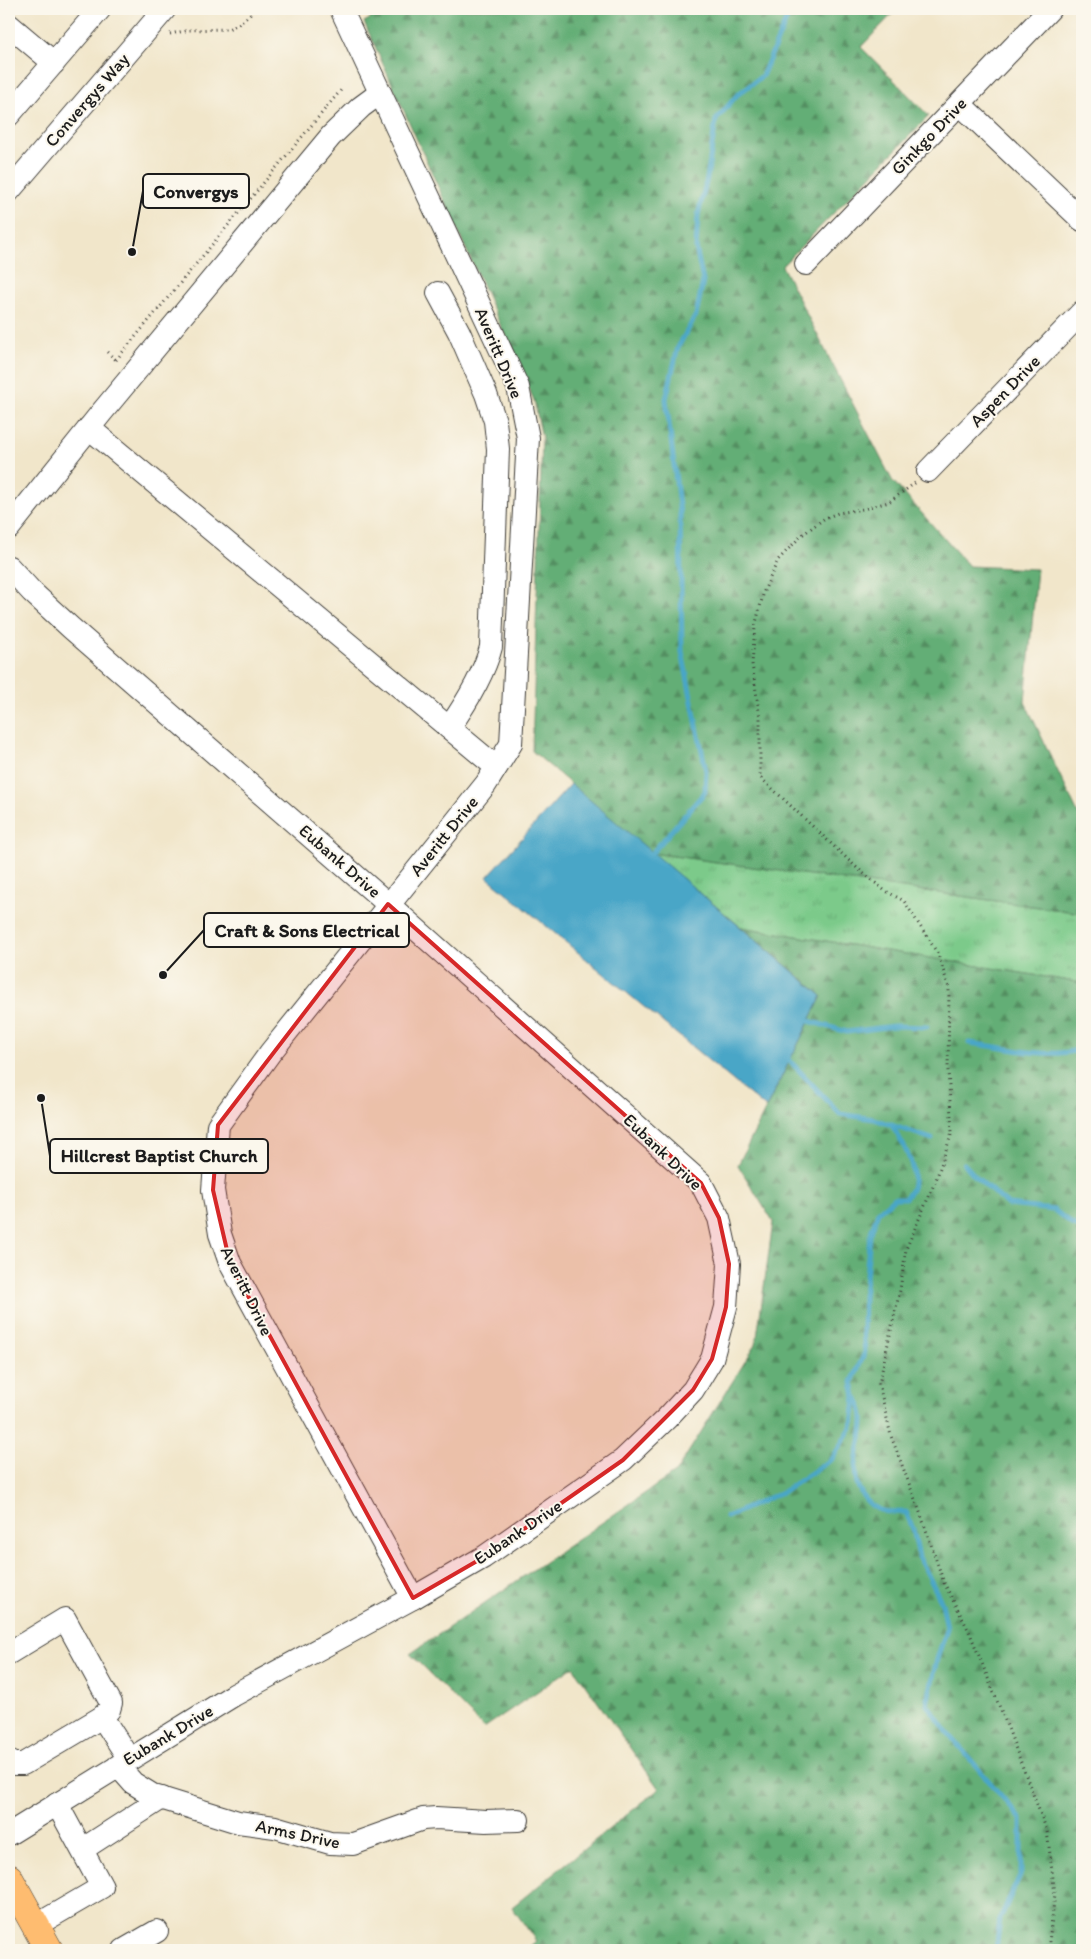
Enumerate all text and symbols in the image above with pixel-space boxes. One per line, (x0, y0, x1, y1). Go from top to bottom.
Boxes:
street label: Convergys Way (40, 48, 134, 151)
street label: Ginkgo Drive (887, 93, 971, 179)
callout: Convergys (143, 174, 249, 208)
text: Convergys (153, 180, 239, 203)
street label: Averitt Drive (470, 304, 528, 402)
street label: Aspen Drive (965, 350, 1045, 432)
street label: Averitt Drive (405, 791, 483, 881)
street label: Eubank Drive (294, 819, 386, 903)
callout: Craft & Sons Electrical (204, 913, 409, 947)
text: Craft & Sons Electrical (214, 919, 400, 942)
street label: Eubank Drive (619, 1109, 707, 1195)
callout: Hillcrest Baptist Church (50, 1139, 268, 1173)
text: Hillcrest Baptist Church (61, 1144, 258, 1167)
street label: Averitt Drive (216, 1243, 278, 1339)
street label: Eubank Drive (470, 1494, 566, 1570)
street label: Eubank Drive (119, 1699, 217, 1771)
street label: Arms Drive (254, 1814, 342, 1854)

